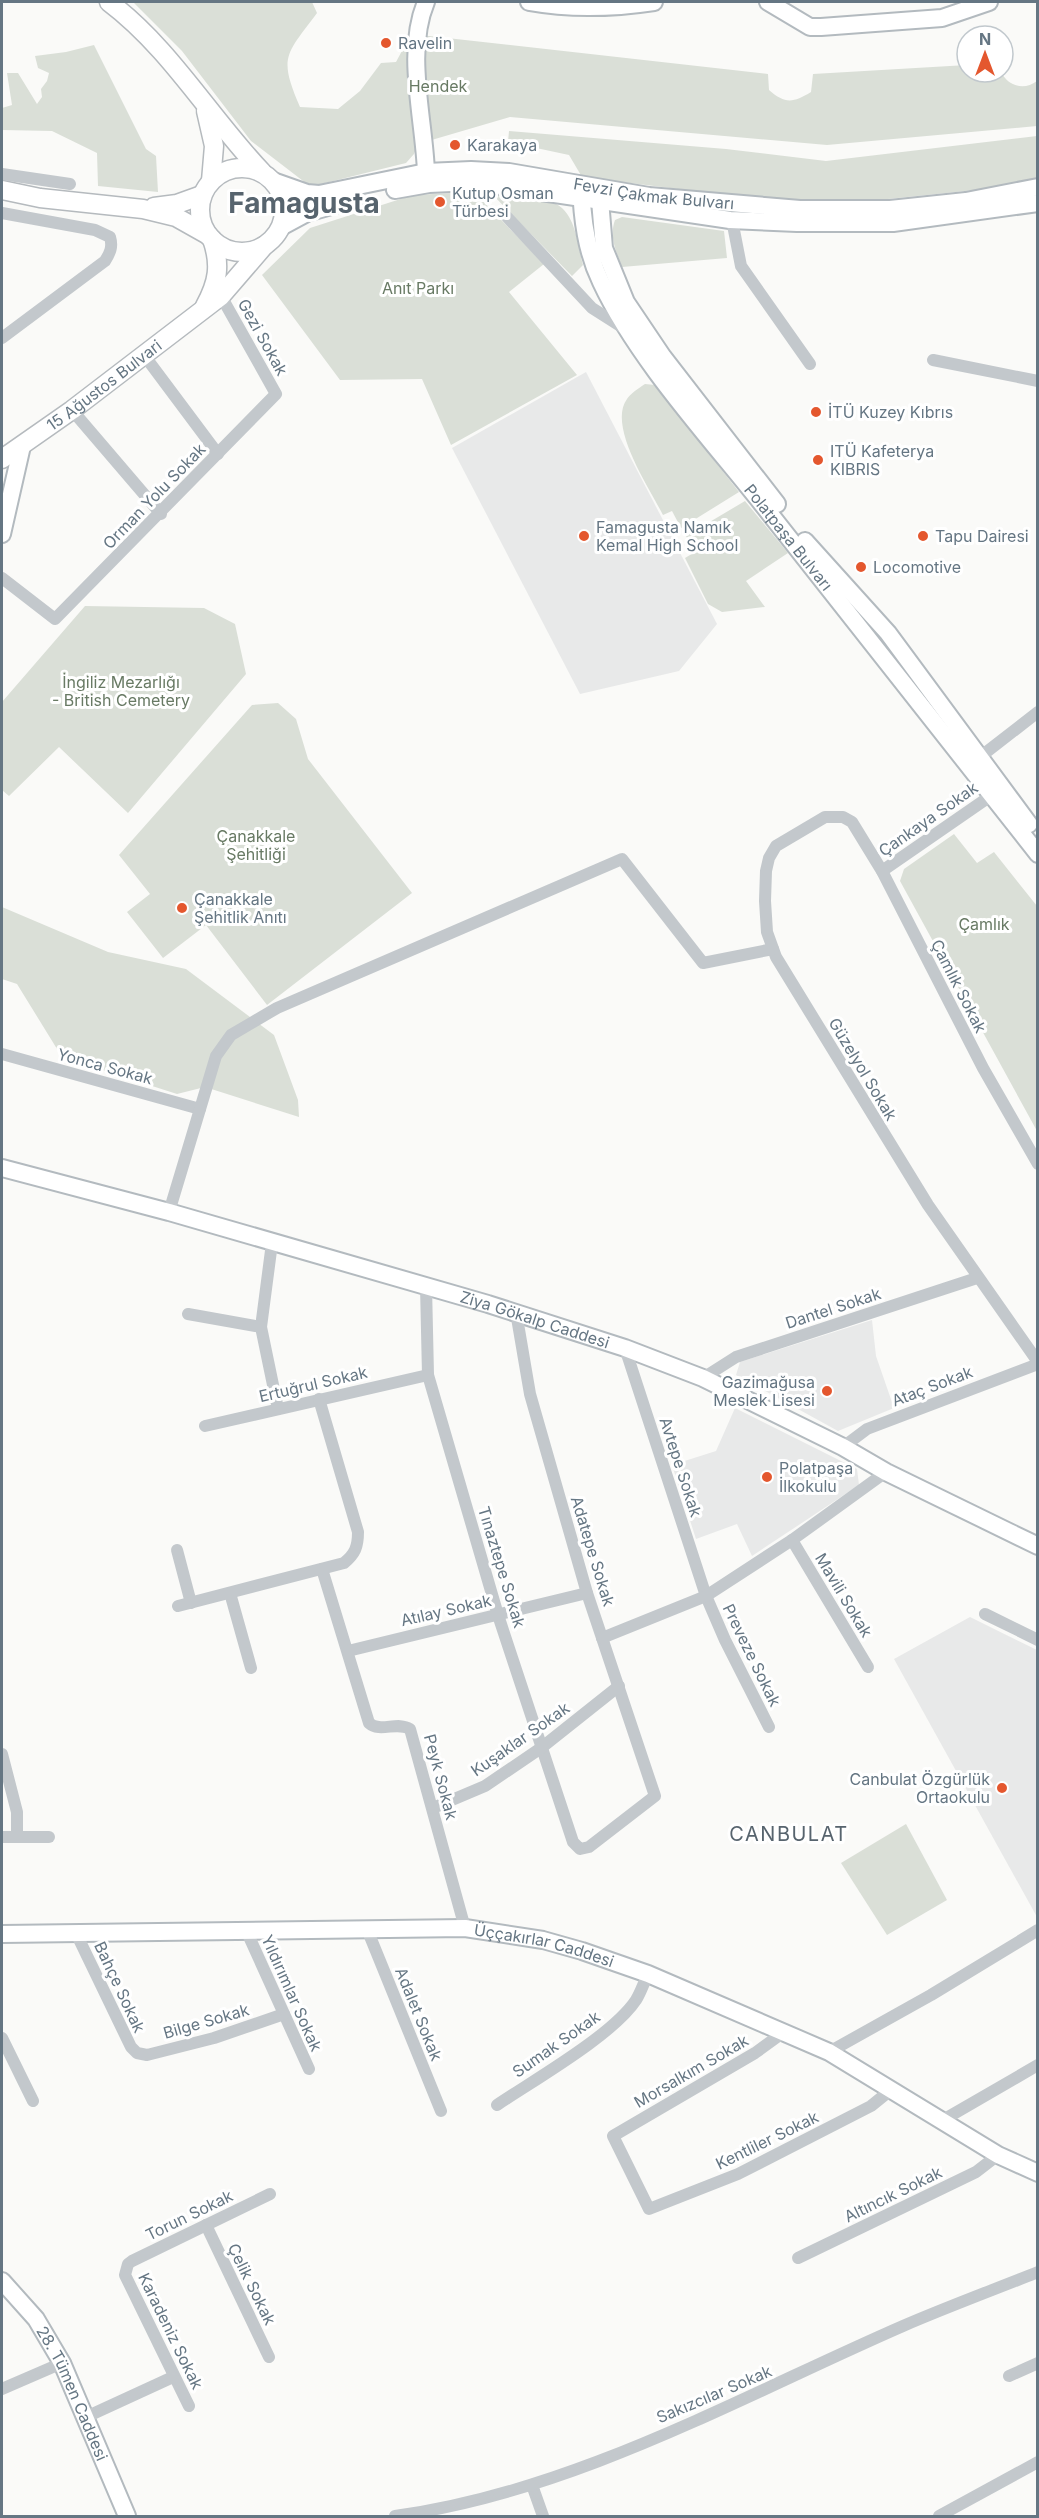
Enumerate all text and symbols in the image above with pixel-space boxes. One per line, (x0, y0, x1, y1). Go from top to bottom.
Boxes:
north arrow (955, 24, 1015, 84)
text: N (979, 29, 991, 49)
place label: Ravelin (398, 33, 452, 53)
marker: Ravelin (379, 36, 393, 50)
park label: Hendek (409, 76, 468, 96)
place label: Karakaya (467, 135, 537, 155)
marker: Karakaya (448, 138, 462, 152)
street label: Fevzi Çakmak Bulvarı (572, 173, 735, 213)
place label: Kutup Osman Türbesi (452, 183, 554, 221)
district label: Famagusta (228, 186, 380, 220)
marker: Kutup Osman Türbesi (433, 195, 447, 209)
park label: Anıt Parkı (382, 278, 454, 298)
street label: Gezi Sokak (234, 295, 292, 379)
street label: 15 Ağustos Bulvari (43, 335, 166, 435)
place label: İTÜ Kuzey Kıbrıs (828, 402, 953, 422)
marker: İTÜ Kuzey Kıbrıs (809, 405, 823, 419)
street label: Orman Yolu Sokak (99, 439, 210, 553)
place label: ITÜ Kafeterya KIBRIS (830, 441, 934, 479)
marker: ITÜ Kafeterya KIBRIS (811, 453, 825, 467)
street label: Polatpaşa Bulvarı (740, 480, 837, 594)
place label: Famagusta Namık Kemal High School (596, 517, 738, 555)
place label: Tapu Dairesi (935, 526, 1029, 546)
marker: Famagusta Namık Kemal High School (577, 529, 591, 543)
marker: Tapu Dairesi (916, 529, 930, 543)
place label: Locomotive (873, 557, 961, 577)
marker: Locomotive (854, 560, 868, 574)
park label: İngiliz Mezarlığı - British Cemetery (52, 672, 190, 710)
street label: Çankaya Sokak (875, 777, 982, 861)
park label: Çanakkale Şehitliği (217, 826, 295, 864)
place label: Çanakkale Şehitlik Anıtı (194, 889, 287, 927)
marker: Çanakkale Şehitlik Anıtı (175, 901, 189, 915)
park label: Çamlık (958, 914, 1010, 934)
street label: Çamlık Sokak (927, 936, 991, 1036)
street label: Güzelyol Sokak (824, 1014, 902, 1124)
street label: Yonca Sokak (55, 1044, 155, 1088)
street label: Dantel Sokak (783, 1283, 883, 1333)
street label: Ziya Gökalp Caddesi (458, 1286, 612, 1352)
street label: Ataç Sokak (889, 1361, 975, 1411)
street label: Ertuğrul Sokak (257, 1362, 369, 1406)
place label: Gazimağusa Meslek Lisesi (713, 1372, 815, 1410)
marker: Gazimağusa Meslek Lisesi (820, 1384, 834, 1398)
street label: Avtepe Sokak (655, 1415, 707, 1520)
place label: Polatpaşa İlkokulu (779, 1458, 853, 1496)
marker: Polatpaşa İlkokulu (760, 1470, 774, 1484)
street label: Adatepe Sokak (567, 1493, 619, 1609)
street label: Tınaztepe Sokak (474, 1504, 530, 1630)
street label: Mavili Sokak (811, 1549, 877, 1641)
street label: Atılay Sokak (399, 1590, 493, 1630)
street label: Preveze Sokak (719, 1600, 786, 1710)
street label: Kuşaklar Sokak (467, 1698, 573, 1780)
street label: Peyk Sokak (420, 1732, 462, 1822)
place label: Canbulat Özgürlük Ortaokulu (850, 1769, 990, 1807)
marker: Canbulat Özgürlük Ortaokulu (995, 1781, 1009, 1795)
district label: CANBULAT (729, 1822, 849, 1846)
street label: Üççakırlar Caddesi (473, 1920, 617, 1971)
street label: Yıldırımlar Sokak (257, 1931, 327, 2055)
street label: Bahçe Sokak (90, 1938, 150, 2036)
street label: Adalet Sokak (391, 1964, 447, 2064)
street label: Bilge Sokak (161, 1999, 251, 2043)
street label: Sumak Sokak (508, 2006, 604, 2082)
street label: Morsalkım Sokak (630, 2030, 752, 2112)
street label: Kentliler Sokak (712, 2106, 822, 2174)
street label: Altıncık Sokak (841, 2162, 945, 2226)
street label: Torun Sokak (142, 2185, 236, 2245)
street label: Çelik Sokak (224, 2240, 280, 2328)
street label: Karadeniz Sokak (134, 2270, 208, 2393)
street label: 28. Tümen Caddesi (32, 2322, 112, 2464)
street label: Sakızcılar Sokak (653, 2361, 775, 2427)

